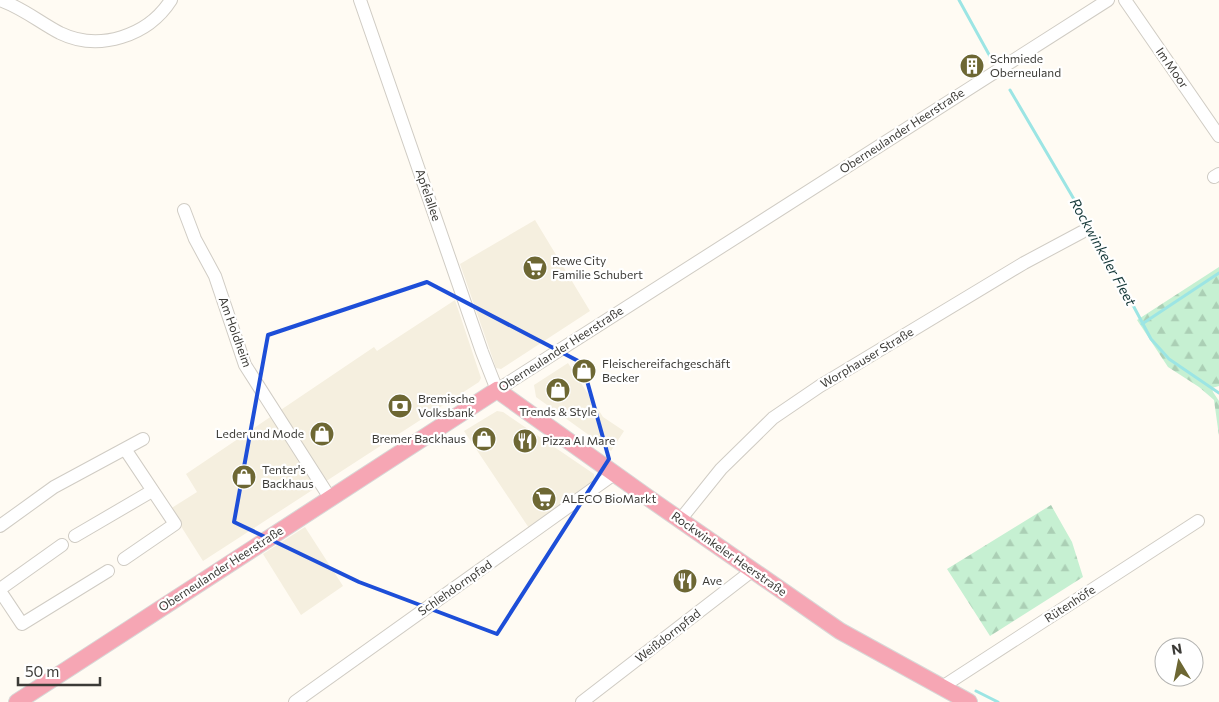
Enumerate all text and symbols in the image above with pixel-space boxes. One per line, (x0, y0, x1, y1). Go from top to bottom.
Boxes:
street label: Im Moor (1154, 44, 1192, 91)
place label: Schmiede Oberneuland (990, 51, 1061, 79)
building icon: Schmiede Oberneuland (959, 53, 985, 79)
street label: Oberneulander Heerstraße (837, 85, 966, 176)
street label: Apfelallee (414, 167, 444, 223)
water label: Rockwinkeler Fleet (1067, 195, 1140, 309)
place label: Rewe City Familie Schubert (552, 253, 643, 281)
supermarket icon: Rewe City Familie Schubert (522, 255, 548, 281)
street label: Am Holdheim (217, 295, 255, 369)
street label: Oberneulander Heerstraße (496, 303, 625, 394)
street label: Worphauser Straße (818, 324, 915, 390)
place label: Fleischereifachgeschäft Becker (602, 356, 731, 384)
shop icon: Fleischereifachgeschäft Becker (571, 358, 597, 384)
shop icon: Trends & Style (545, 377, 571, 403)
place label: Bremische Volksbank (418, 391, 475, 419)
bank icon: Bremische Volksbank (387, 393, 413, 419)
place label: Trends & Style (519, 404, 597, 418)
shop icon: Leder und Mode (309, 421, 335, 447)
place label: Leder und Mode (216, 426, 304, 440)
shop icon: Bremer Backhaus (471, 426, 497, 452)
restaurant icon: Pizza Al Mare (512, 428, 538, 454)
place label: Bremer Backhaus (372, 431, 466, 445)
place label: Pizza Al Mare (542, 433, 615, 447)
place label: Tenter's Backhaus (262, 462, 314, 490)
shop icon: Tenter's Backhaus (231, 464, 257, 490)
supermarket icon: ALECO BioMarkt (531, 486, 557, 512)
place label: ALECO BioMarkt (562, 491, 657, 505)
street label: Rockwinkeler Heerstraße (669, 508, 790, 598)
street label: Oberneulander Heerstraße (156, 523, 285, 614)
street label: Schlehdornpfad (415, 557, 494, 618)
restaurant icon: Ave (672, 568, 698, 594)
place label: Ave (702, 573, 722, 587)
street label: Rütenhöfe (1042, 582, 1097, 625)
street label: Weißdornpfad (632, 605, 703, 665)
north arrow (1154, 637, 1204, 687)
text: N (1170, 639, 1183, 658)
scale bar (18, 654, 100, 686)
text: 50 m (25, 662, 59, 680)

